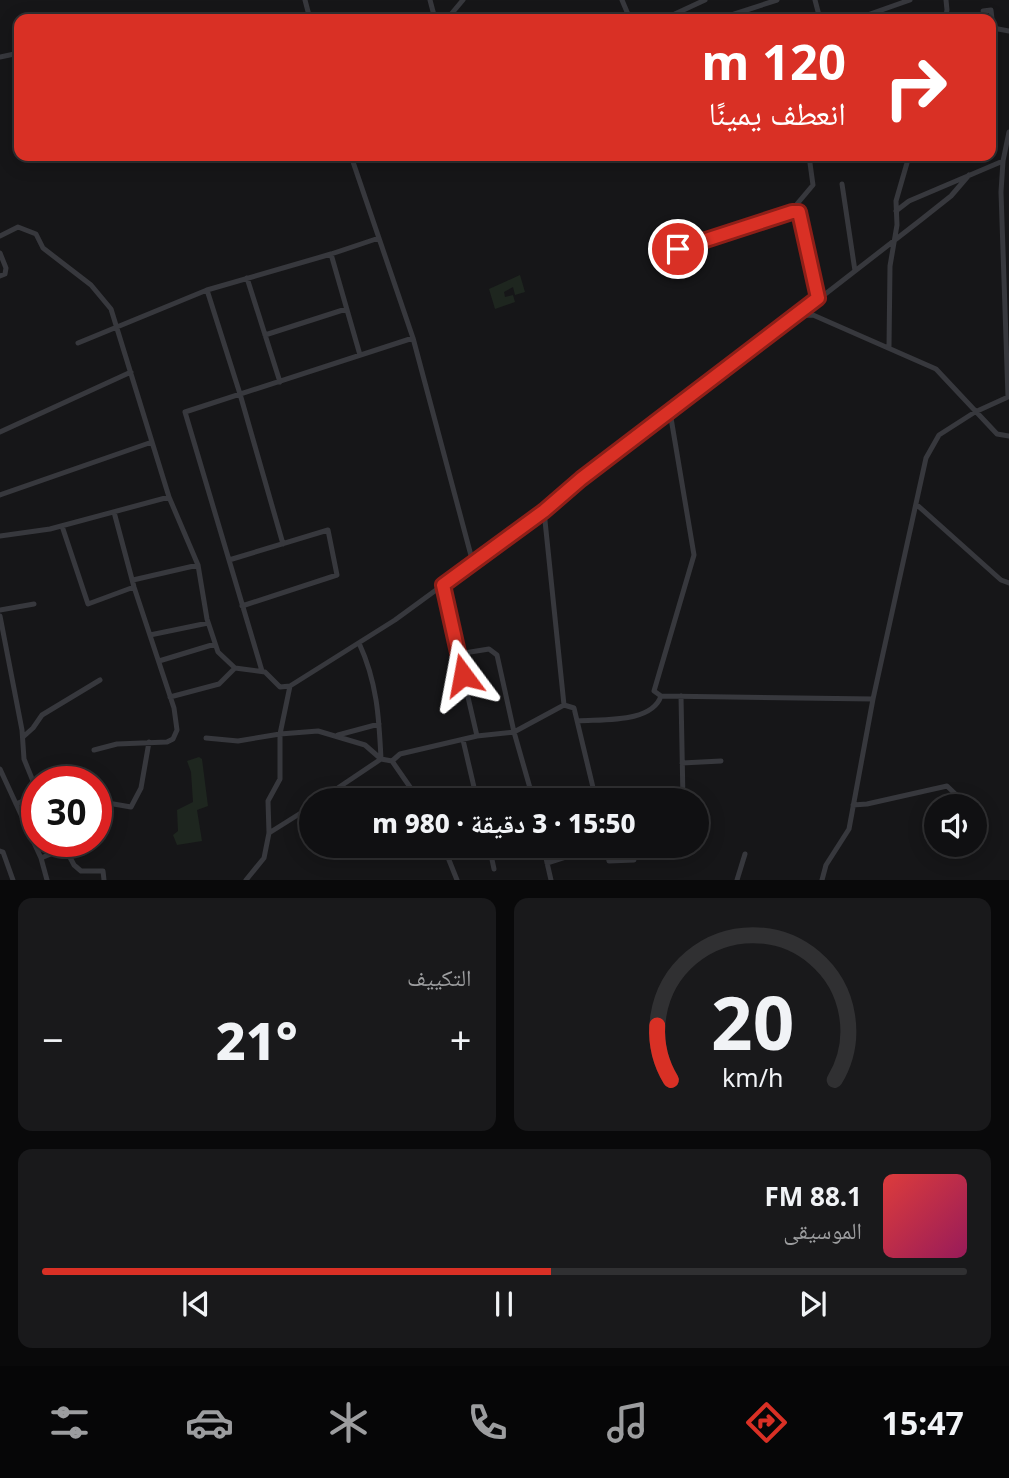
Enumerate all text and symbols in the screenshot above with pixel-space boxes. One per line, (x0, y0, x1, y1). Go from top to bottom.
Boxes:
text: 120 m (701, 28, 846, 94)
icon: right (870, 42, 961, 133)
text: انعطف يمينًا (709, 91, 846, 134)
pin (648, 219, 708, 279)
icon: arrive (659, 230, 697, 268)
position arrow (426, 638, 500, 712)
speed limit sign: 30 (21, 766, 112, 857)
map controls (924, 794, 987, 857)
button: sound (924, 794, 987, 857)
text: 15:50 · 3 دقيقة · 980 m (372, 805, 636, 841)
text: التكييف (407, 961, 472, 993)
text: 20 (711, 973, 794, 1072)
text: 21° (216, 1004, 298, 1075)
text: − (42, 1013, 64, 1065)
text: + (450, 1013, 471, 1065)
text: km/h (721, 1060, 783, 1094)
text: 88.1 FM (765, 1178, 862, 1214)
text: الموسيقى (783, 1214, 862, 1246)
icon: previous (177, 1285, 215, 1323)
icon: pause (485, 1285, 523, 1323)
icon: next (794, 1285, 832, 1323)
icon: filters (45, 1398, 94, 1447)
icon: car (185, 1398, 234, 1447)
icon: climate (324, 1398, 373, 1447)
icon: phone (463, 1398, 512, 1447)
icon: music (603, 1398, 652, 1447)
icon: directions (742, 1398, 791, 1447)
text: 15:47 (882, 1401, 964, 1444)

